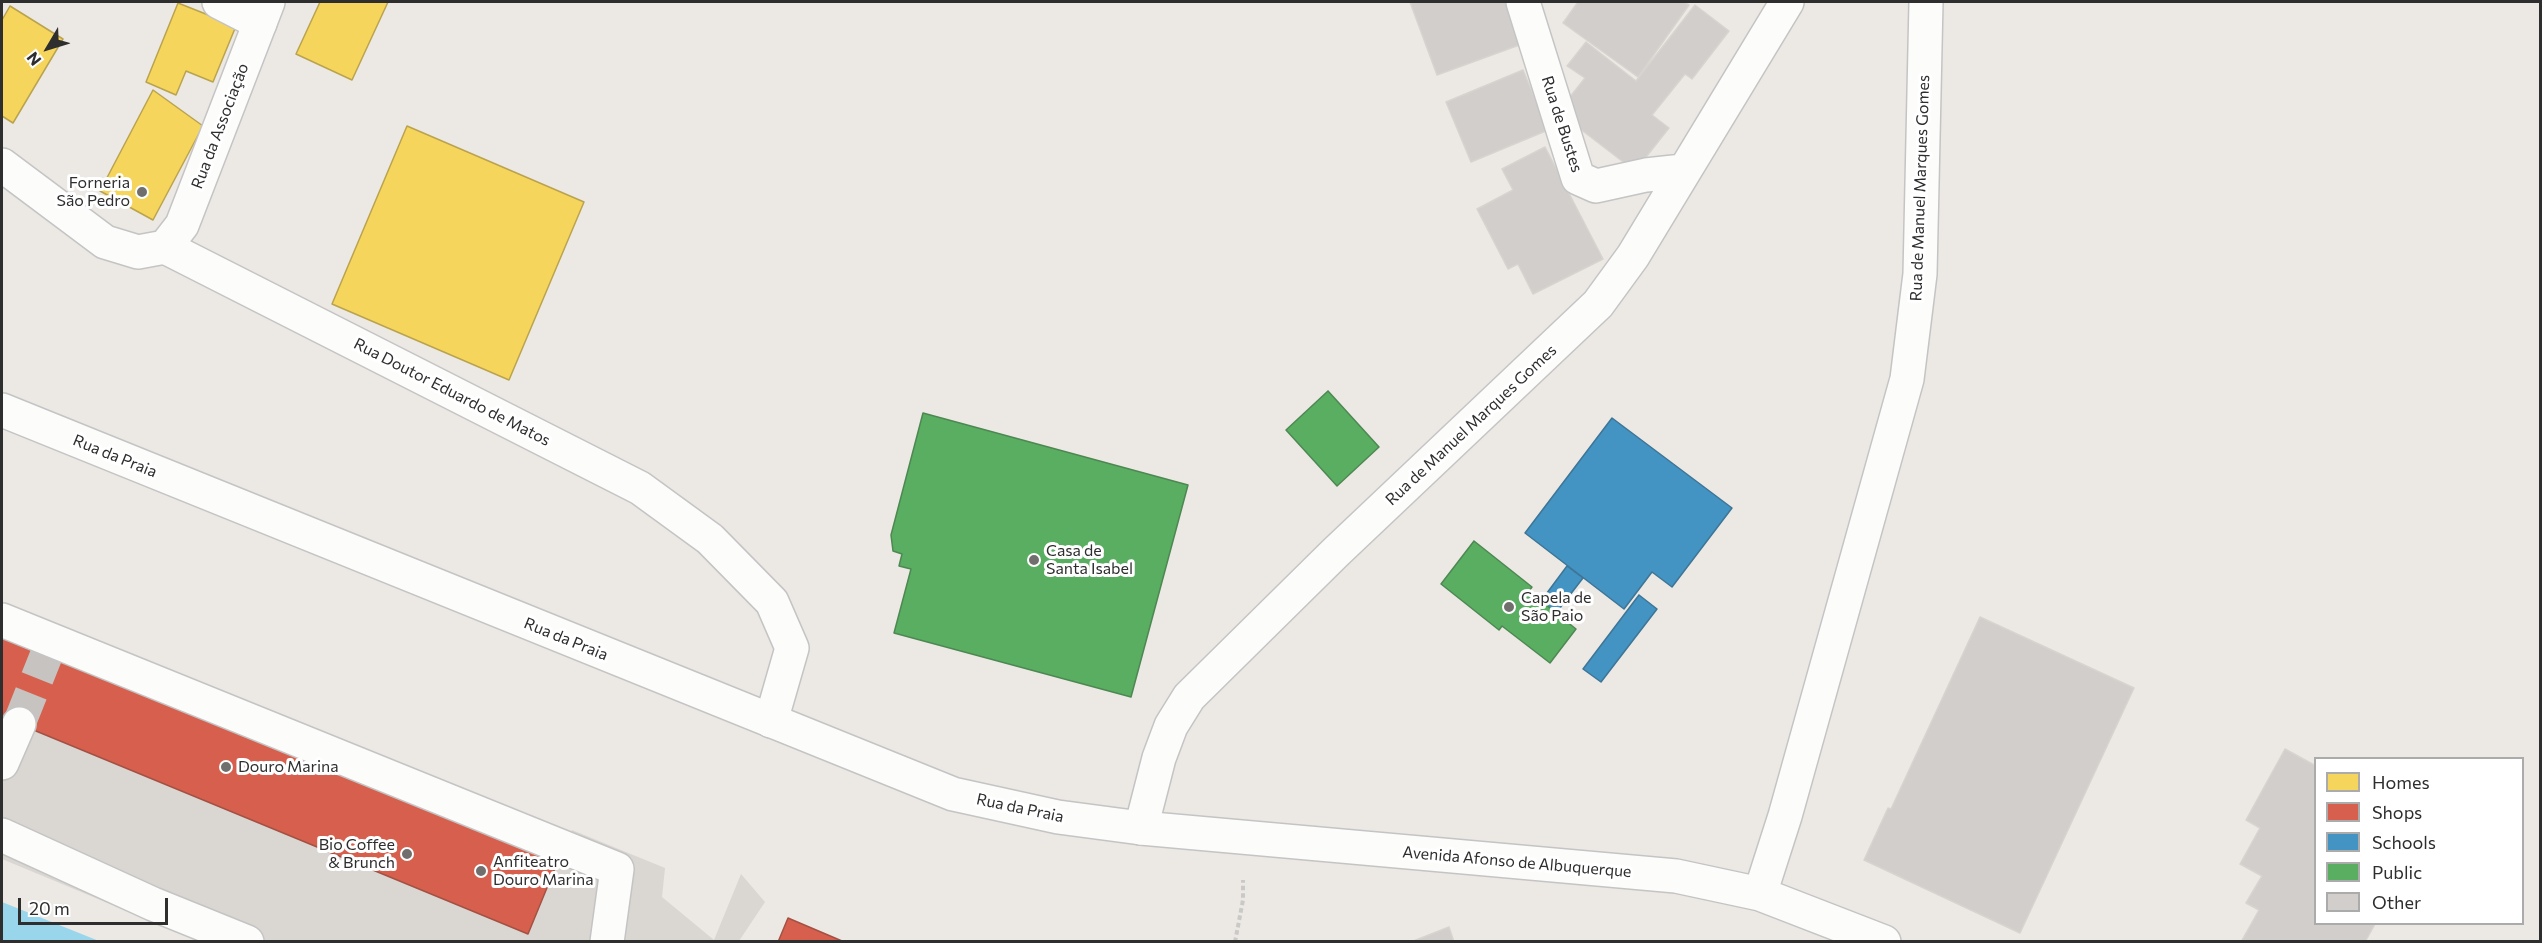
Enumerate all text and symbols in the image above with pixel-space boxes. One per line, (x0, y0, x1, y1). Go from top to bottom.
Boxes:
north arrow (18, 18, 78, 78)
text: N (22, 49, 45, 70)
street label: Rua da Associação (187, 60, 253, 192)
street label: Rua de Bustes (1537, 73, 1587, 175)
street label: Rua de Manuel Marques Gomes (1906, 74, 1934, 302)
place label: Forneria São Pedro (57, 173, 130, 211)
marker: Forneria São Pedro (135, 185, 149, 199)
street label: Rua Doutor Eduardo de Matos (350, 334, 554, 450)
street label: Rua de Manuel Marques Gomes (1382, 341, 1560, 509)
street label: Rua da Praia (70, 430, 160, 482)
place label: Casa de Santa Isabel (1046, 541, 1133, 579)
marker: Casa de Santa Isabel (1027, 553, 1041, 567)
place label: Capela de São Paio (1521, 588, 1591, 626)
marker: Capela de São Paio (1502, 600, 1516, 614)
street label: Rua da Praia (521, 613, 611, 665)
place label: Douro Marina (238, 757, 339, 777)
legend (2314, 757, 2524, 925)
marker: Douro Marina (219, 760, 233, 774)
text: Homes (2372, 771, 2430, 793)
street label: Rua da Praia (975, 789, 1065, 827)
text: Shops (2372, 801, 2422, 823)
text: Schools (2372, 831, 2436, 853)
place label: Bio Coffee & Brunch (319, 835, 395, 873)
street label: Avenida Afonso de Albuquerque (1402, 842, 1632, 882)
marker: Bio Coffee & Brunch (400, 847, 414, 861)
place label: Anfiteatro Douro Marina (493, 852, 594, 890)
text: Public (2372, 861, 2422, 883)
marker: Anfiteatro Douro Marina (474, 864, 488, 878)
scale bar (21, 886, 171, 924)
text: Other (2372, 891, 2421, 913)
text: 20 m (29, 897, 70, 919)

